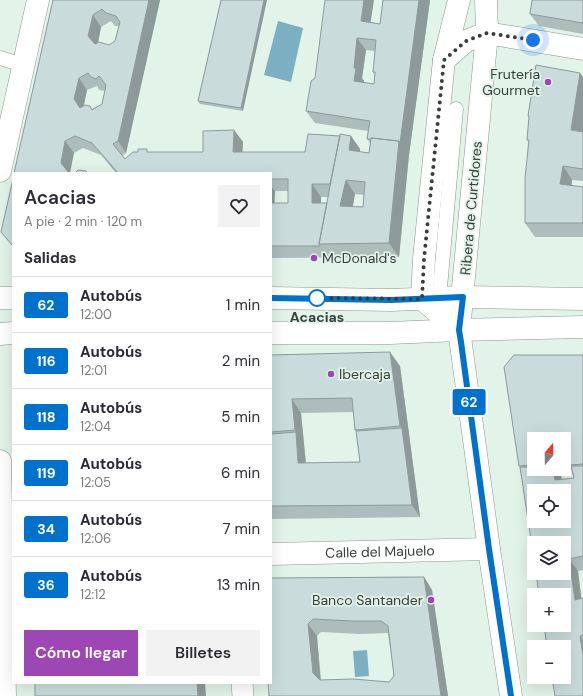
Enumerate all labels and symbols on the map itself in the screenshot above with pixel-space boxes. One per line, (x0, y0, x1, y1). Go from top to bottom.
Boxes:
your location (523, 30, 543, 50)
place label: Frutería Gourmet (482, 65, 540, 99)
marker: Frutería Gourmet (543, 77, 553, 87)
street label: Ribera de Curtidores (456, 140, 486, 276)
place label: McDonald's (322, 249, 397, 267)
marker: McDonald's (309, 253, 319, 263)
marker: Acacias (308, 289, 326, 307)
place label: Acacias (290, 308, 344, 326)
place label: Ibercaja (339, 365, 391, 383)
marker: Ibercaja (326, 369, 336, 379)
line badge: 62 (451, 389, 487, 415)
north arrow (527, 432, 571, 476)
street label: Calle del Majuelo (325, 541, 435, 562)
place label: Banco Santander (312, 591, 423, 609)
marker: Banco Santander (426, 595, 436, 605)

